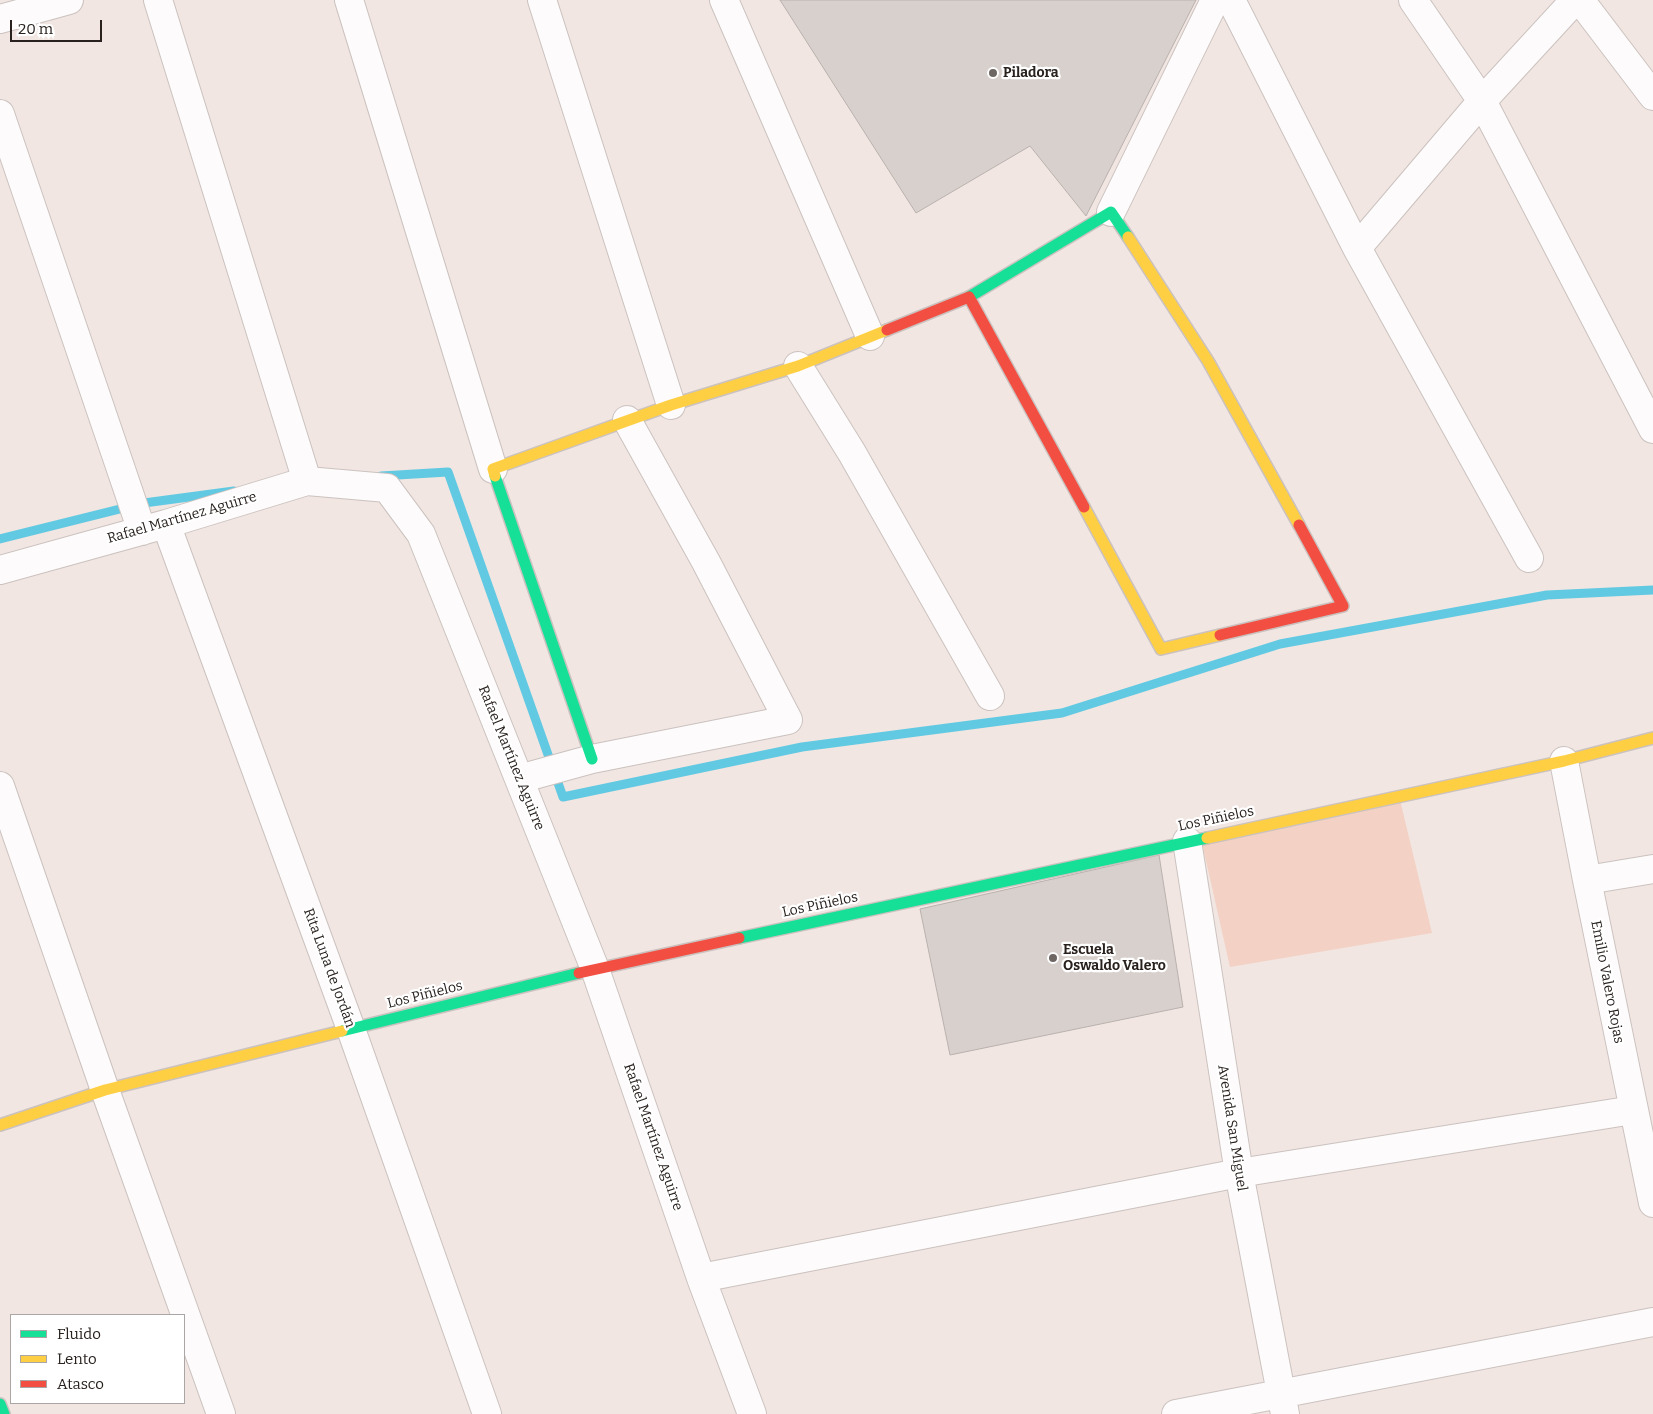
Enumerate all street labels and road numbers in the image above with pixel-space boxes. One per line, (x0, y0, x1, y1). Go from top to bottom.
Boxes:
street label: Rafael Martínez Aguirre (105, 489, 259, 547)
street label: Rafael Martínez Aguirre (474, 683, 548, 833)
street label: Los Piñielos (1177, 803, 1255, 835)
street label: Los Piñielos (781, 889, 859, 921)
street label: Rita Luna de Jordán (300, 906, 358, 1030)
street label: Emilio Valero Rojas (1587, 919, 1627, 1045)
street label: Los Piñielos (386, 978, 464, 1012)
street label: Rafael Martínez Aguirre (620, 1061, 686, 1213)
street label: Avenida San Miguel (1214, 1064, 1250, 1192)

